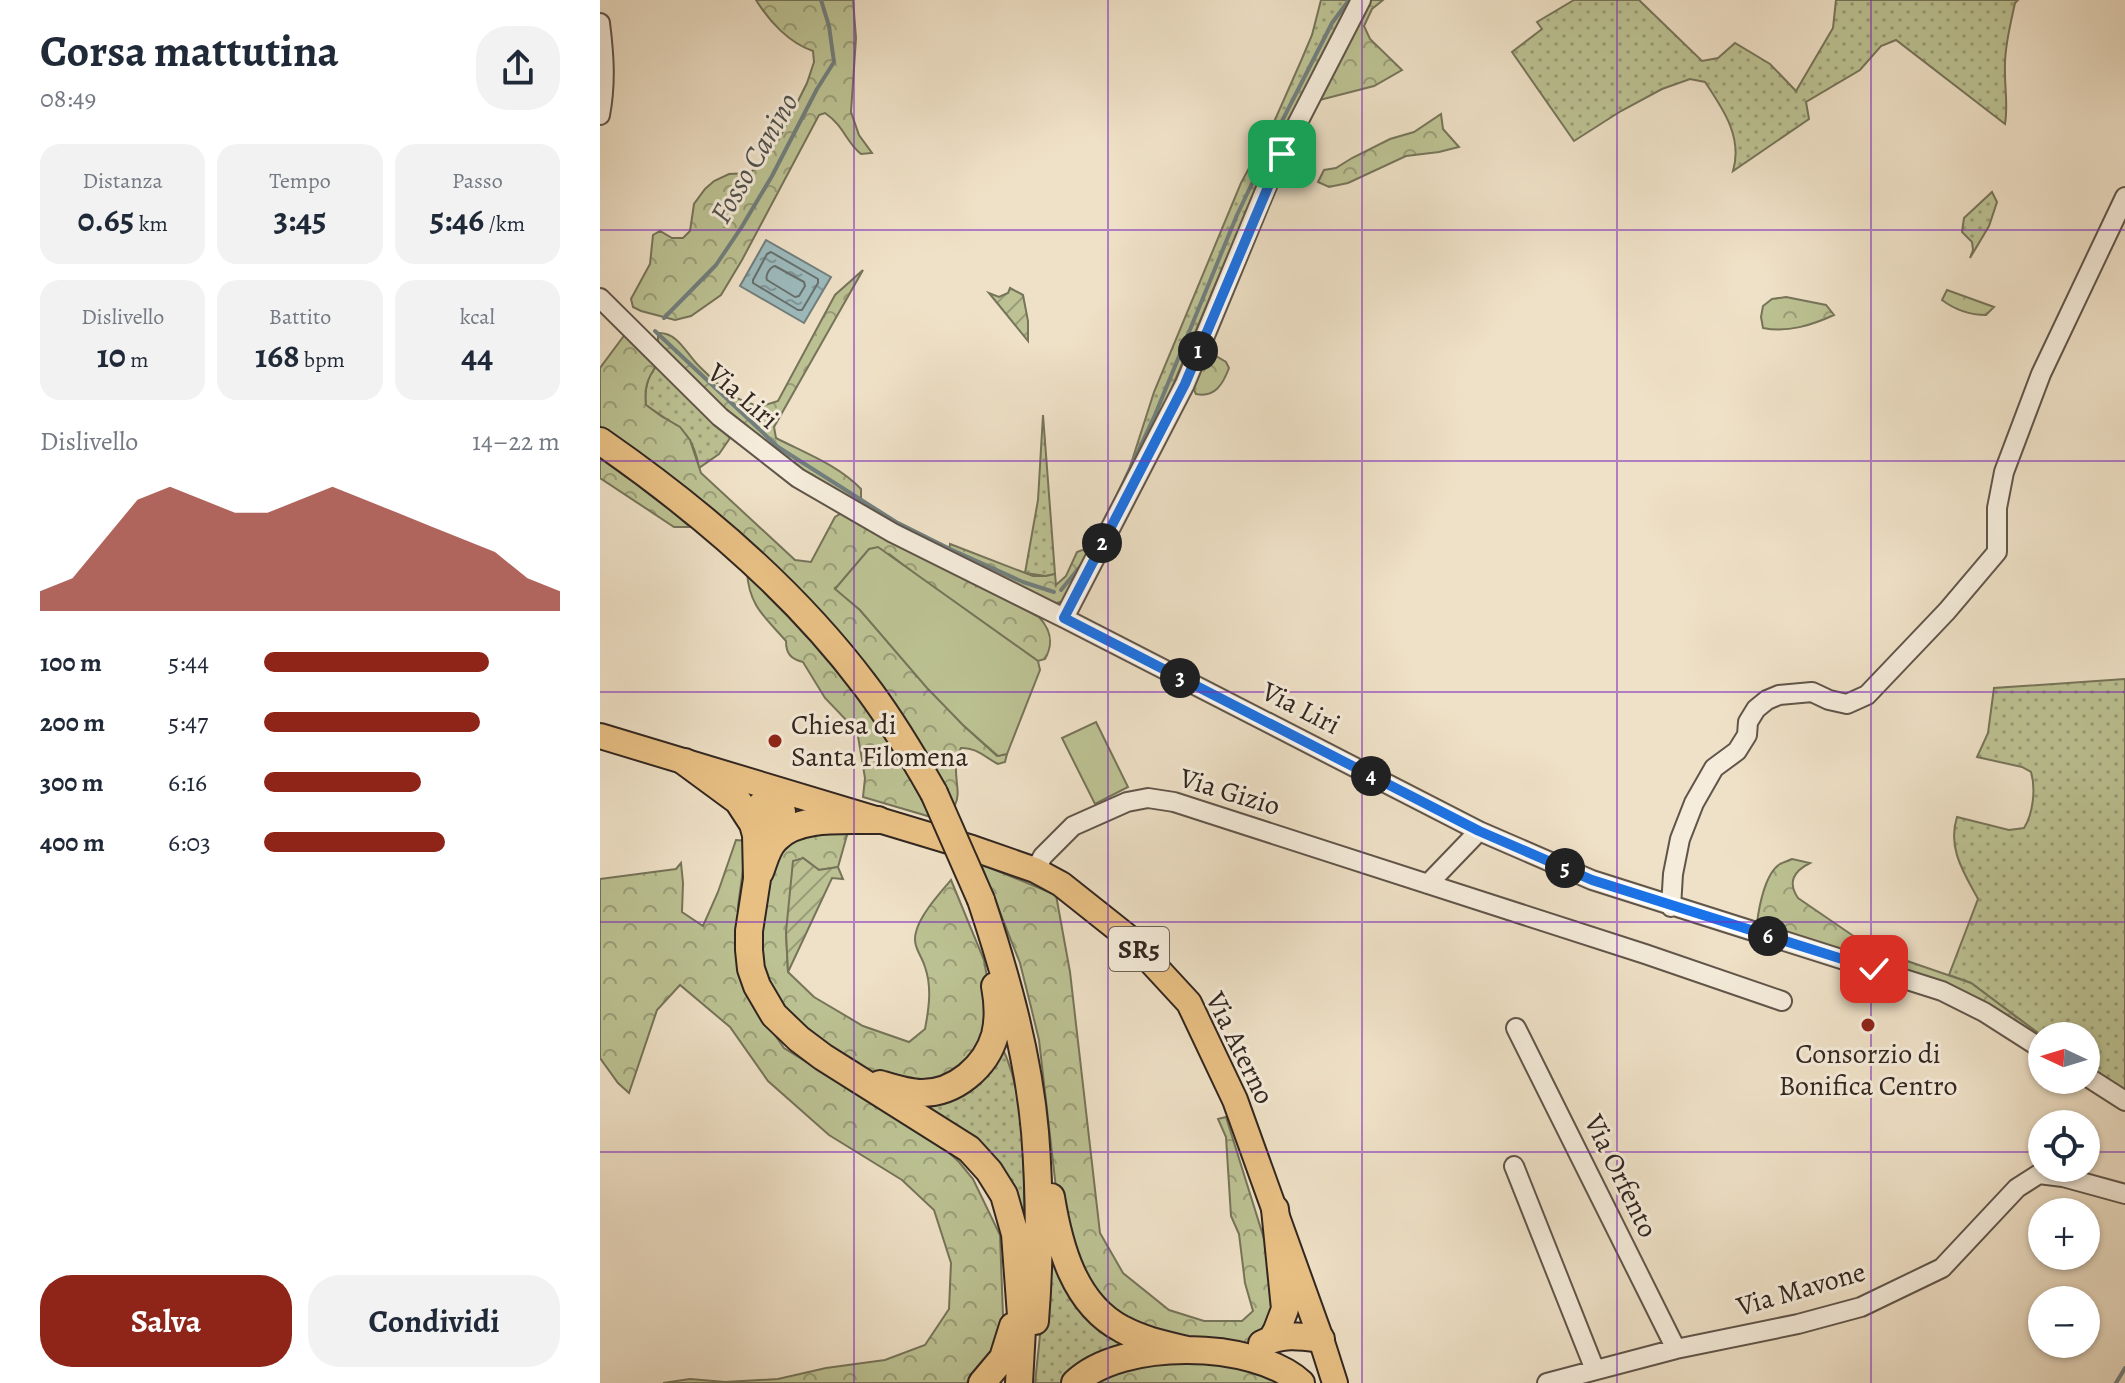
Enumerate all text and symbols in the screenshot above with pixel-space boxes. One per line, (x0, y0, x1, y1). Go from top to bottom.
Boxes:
text: Corsa mattutina (40, 21, 339, 81)
button: share (476, 26, 560, 110)
text: 08:49 (40, 81, 96, 116)
water label: Fosso Canino (701, 85, 807, 231)
pin (1248, 120, 1316, 188)
icon: arrive (1260, 132, 1304, 176)
text: Distanza (82, 166, 163, 196)
text: Tempo (269, 166, 331, 196)
text: Passo (452, 166, 503, 196)
text: 0.65 (77, 196, 134, 243)
text: 3:45 (273, 196, 327, 243)
text: 5:46 (430, 196, 484, 243)
text: km (134, 209, 168, 239)
text: /km (484, 209, 525, 239)
text: Dislivello (81, 302, 164, 332)
text: Battito (269, 302, 331, 332)
text: kcal (460, 302, 495, 332)
pin: 1 (1178, 331, 1218, 371)
text: 10 (97, 332, 126, 379)
text: 168 (255, 332, 299, 379)
text: 44 (461, 332, 493, 379)
text: 1 (1194, 336, 1202, 366)
text: m (126, 345, 149, 375)
text: bpm (299, 345, 345, 375)
street label: Via Liri (698, 354, 787, 438)
text: Dislivello (40, 424, 138, 459)
text: 14–22 m (472, 424, 560, 459)
pin: 2 (1082, 523, 1122, 563)
text: 2 (1097, 528, 1107, 558)
text: 100 m (40, 645, 102, 680)
text: 5:44 (168, 645, 209, 680)
pin: 3 (1160, 658, 1200, 698)
text: 3 (1175, 663, 1185, 693)
street label: Via Liri (1254, 672, 1347, 744)
text: 200 m (40, 705, 105, 740)
text: 5:47 (168, 705, 208, 740)
place label: Chiesa di Santa Filomena (791, 706, 968, 776)
marker: Chiesa di Santa Filomena (766, 732, 784, 750)
pin: 4 (1351, 756, 1391, 796)
street label: Via Gizio (1174, 758, 1285, 825)
text: 4 (1366, 761, 1376, 791)
text: 300 m (40, 765, 104, 800)
text: 6:16 (168, 765, 207, 800)
text: 400 m (40, 825, 105, 860)
text: 6:03 (168, 825, 211, 860)
pin: 5 (1545, 848, 1585, 888)
text: 5 (1560, 853, 1570, 883)
pin: 6 (1748, 916, 1788, 956)
text: 6 (1763, 921, 1773, 951)
road number: SR5 (1109, 927, 1169, 971)
pin (1840, 935, 1908, 1003)
icon: check (1852, 947, 1896, 991)
street label: Via Aterno (1196, 985, 1284, 1111)
marker: Consorzio di Bonifica Centro (1859, 1016, 1877, 1034)
north arrow (2028, 1022, 2100, 1094)
map controls (2028, 1022, 2100, 1358)
place label: Consorzio di Bonifica Centro (1779, 1035, 1957, 1105)
street label: Via Orfento (1574, 1107, 1667, 1244)
button: locate (2028, 1110, 2100, 1182)
button: + (2028, 1198, 2100, 1270)
street label: Via Mavone (1731, 1253, 1870, 1326)
button: Salva (40, 1275, 292, 1367)
button: Condividi (308, 1275, 560, 1367)
button: − (2028, 1286, 2100, 1358)

